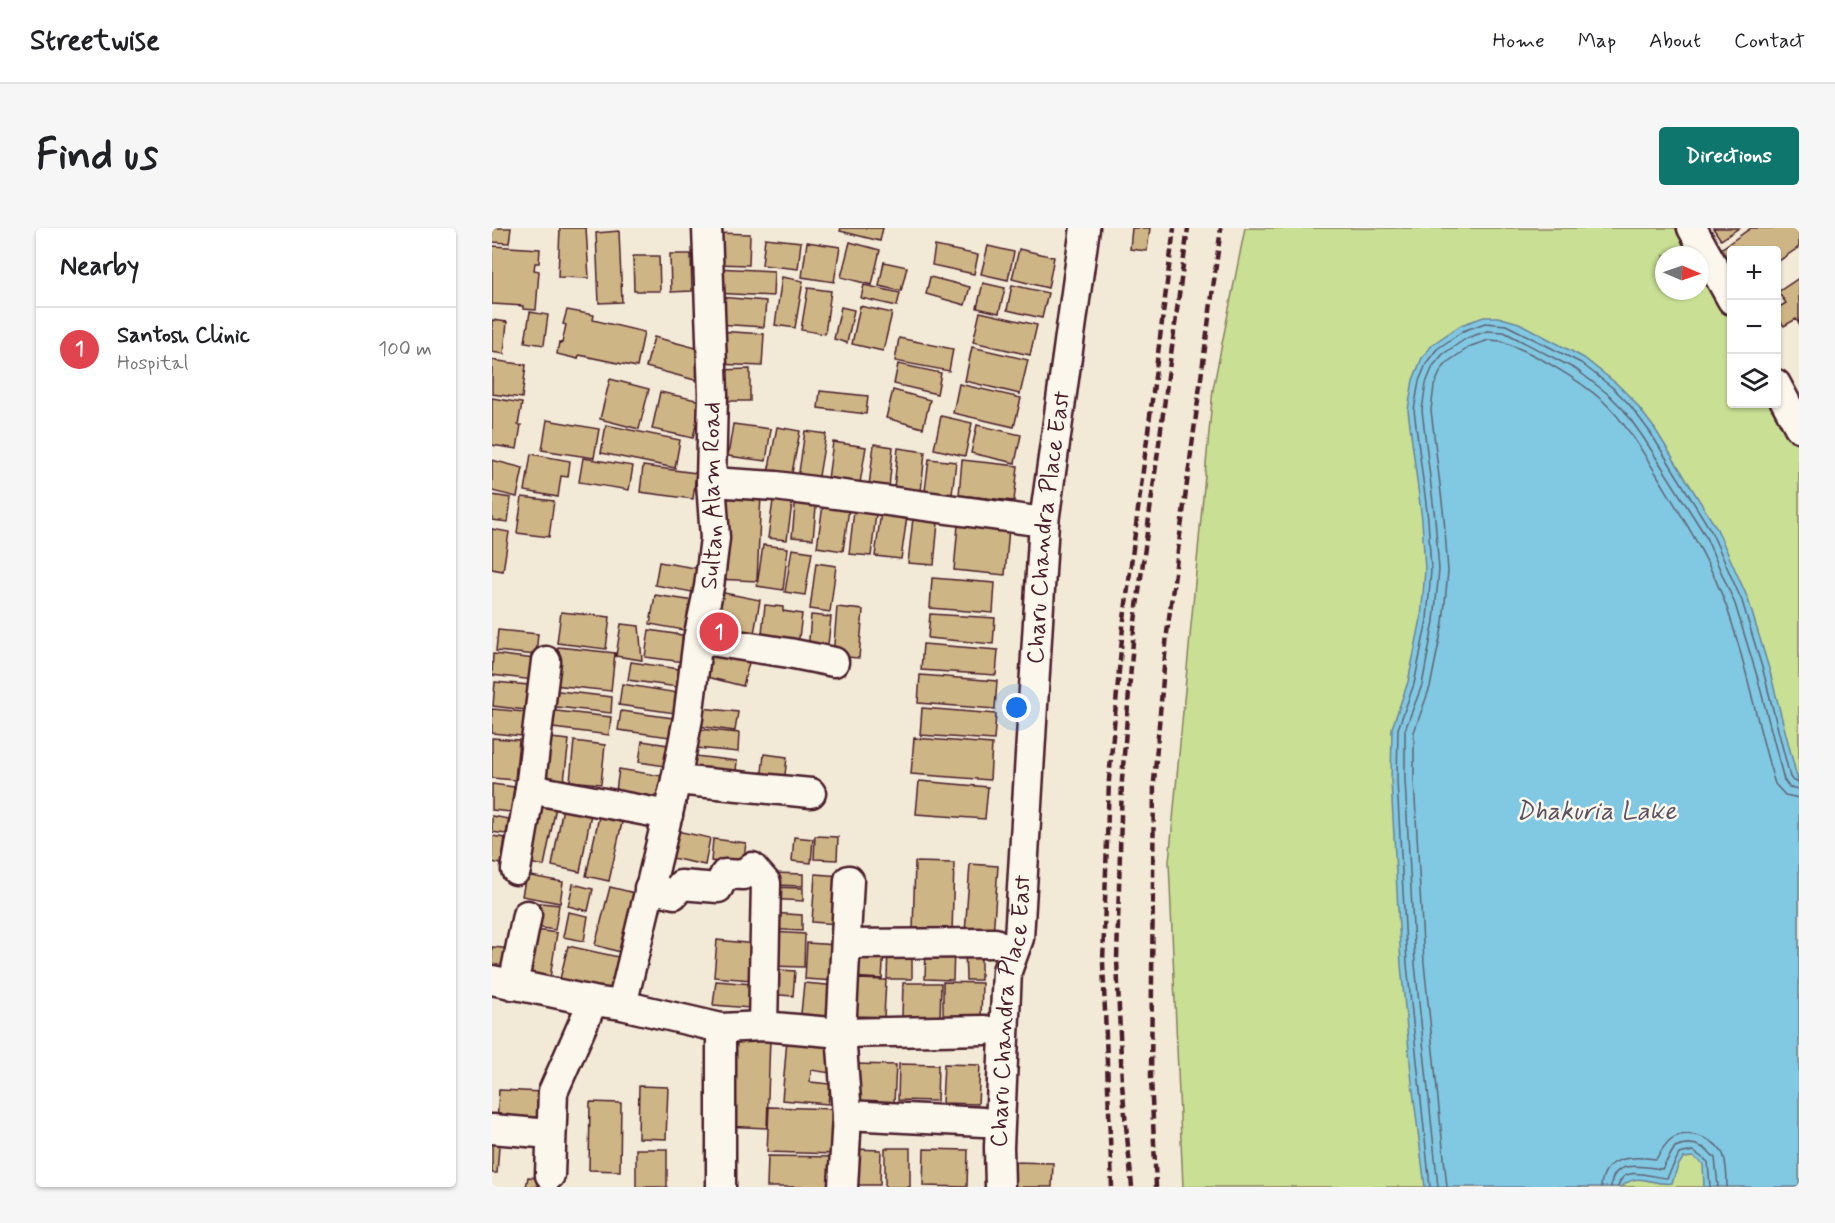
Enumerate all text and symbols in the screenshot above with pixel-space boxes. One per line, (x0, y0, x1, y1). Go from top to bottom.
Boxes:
text: Streetwise (30, 23, 160, 60)
text: Home (1493, 27, 1545, 55)
text: Map (1578, 27, 1616, 55)
text: About (1649, 27, 1701, 55)
text: Contact (1734, 27, 1805, 55)
button: Directions (1659, 127, 1799, 185)
text: Find us (36, 129, 158, 184)
north arrow (1655, 246, 1709, 300)
map controls (1727, 246, 1781, 408)
button: + (1727, 246, 1781, 300)
text: Nearby (60, 250, 139, 284)
button: − (1727, 300, 1781, 354)
text: Santosh Clinic (117, 322, 250, 350)
text: 1 (75, 336, 84, 363)
text: 100 m (378, 336, 432, 363)
text: Hospital (117, 350, 188, 377)
button: layers (1727, 354, 1781, 408)
street label: Charu Chandra Place East (1020, 388, 1078, 665)
street label: Sultan Alam Road (693, 401, 730, 591)
pin: 1 (700, 610, 738, 654)
your location (1002, 693, 1031, 722)
water label: Dhakuria Lake (1516, 795, 1677, 829)
street label: Charu Chandra Place East (984, 874, 1038, 1148)

